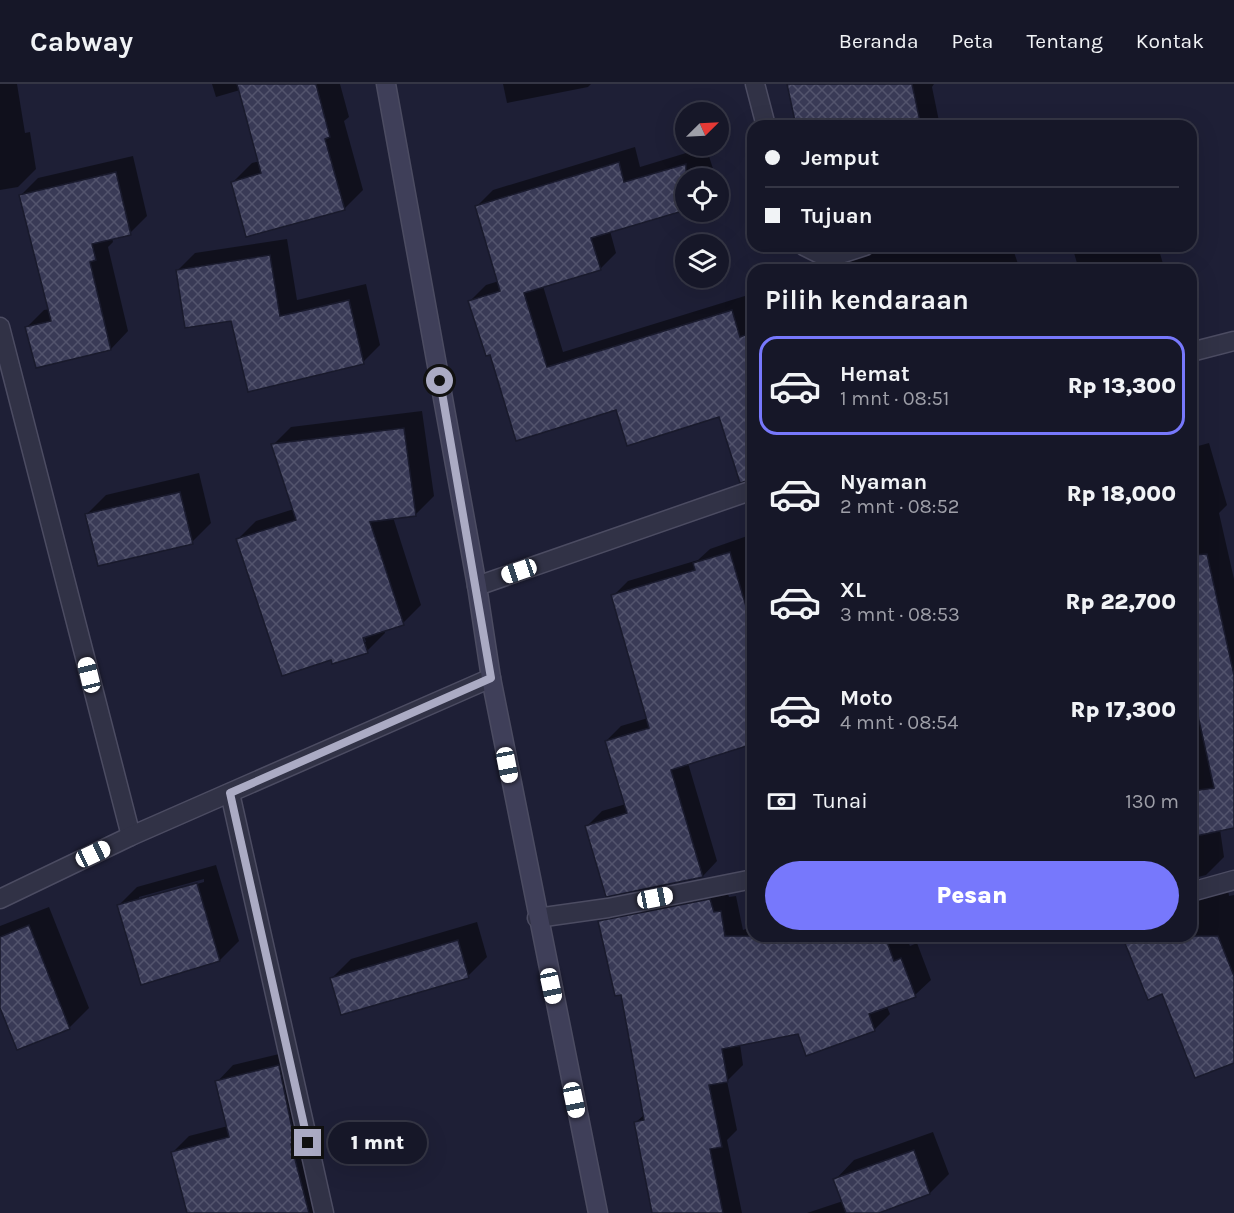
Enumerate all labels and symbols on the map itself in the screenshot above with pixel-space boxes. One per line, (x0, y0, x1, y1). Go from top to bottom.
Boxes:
north arrow (675, 102, 729, 156)
route start (426, 367, 453, 394)
car (499, 557, 539, 585)
car (76, 655, 102, 695)
car (495, 746, 519, 784)
car (73, 838, 113, 870)
car (636, 886, 674, 910)
car (538, 967, 564, 1005)
car (561, 1081, 587, 1119)
callout: 1 mnt (329, 1122, 428, 1164)
route end (294, 1129, 321, 1156)

